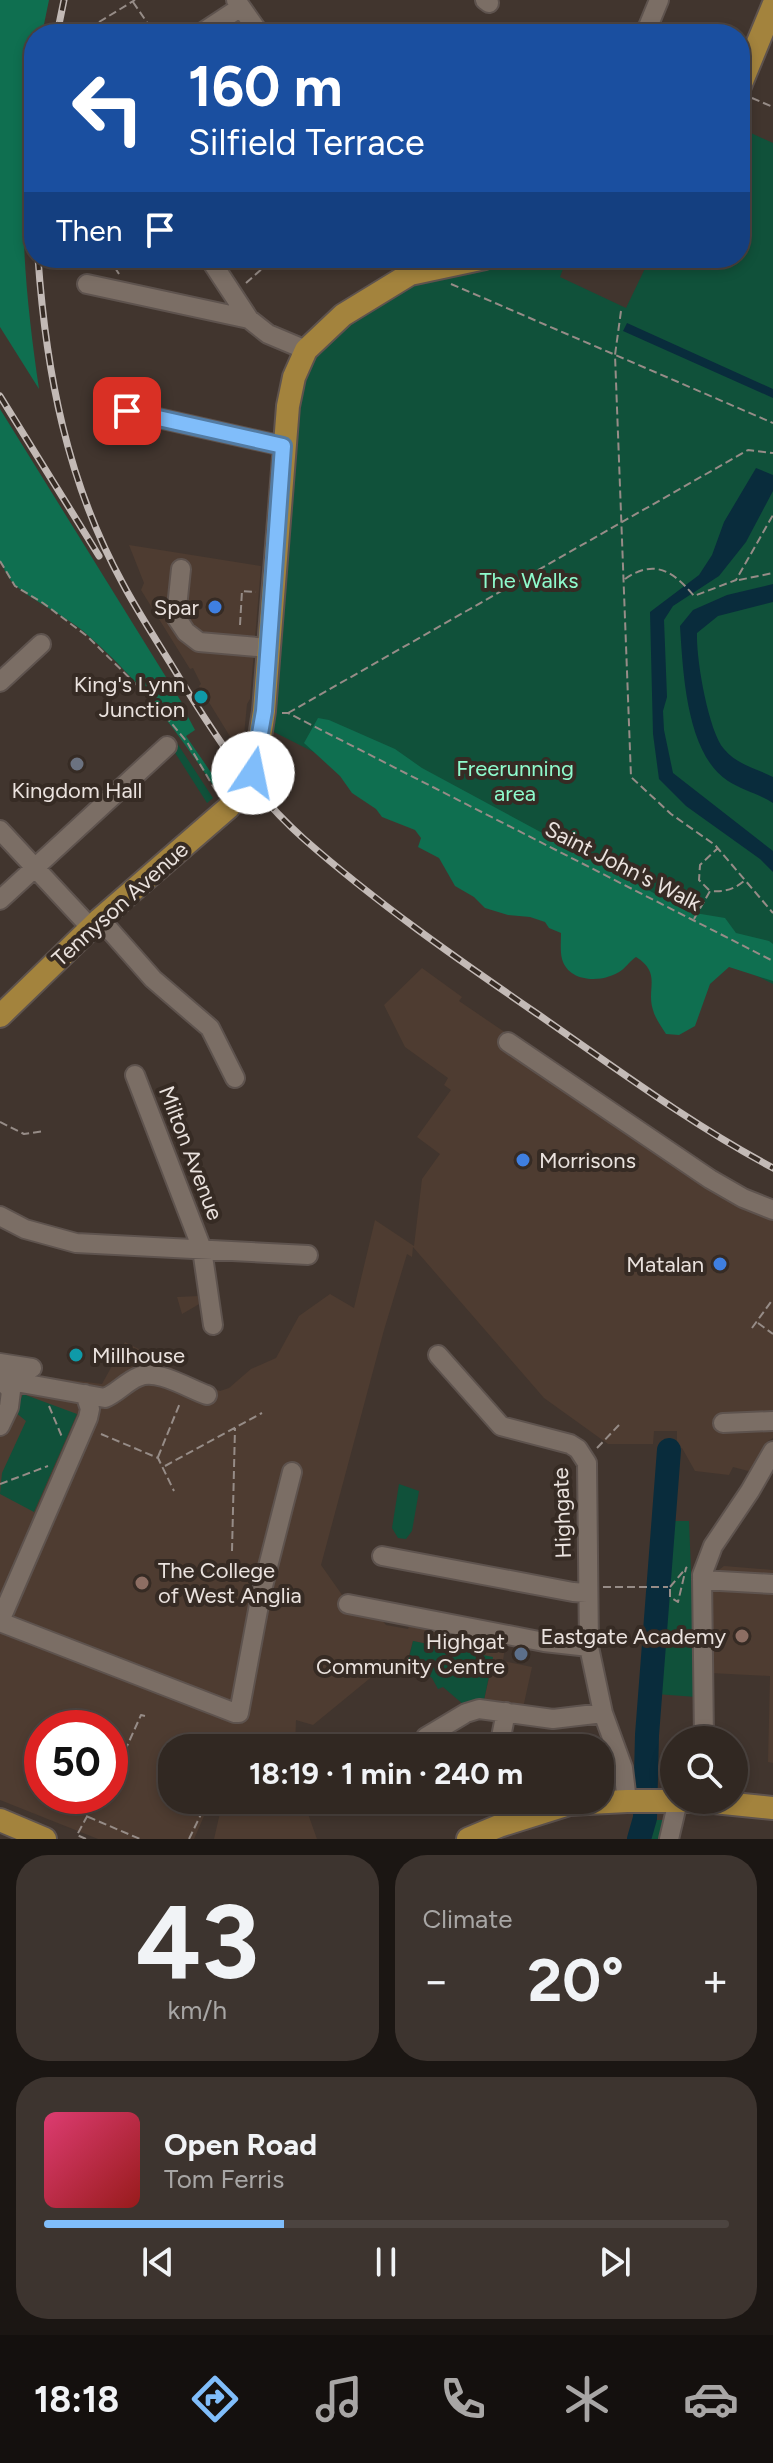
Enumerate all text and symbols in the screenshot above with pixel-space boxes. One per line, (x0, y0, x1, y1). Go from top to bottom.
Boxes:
text: 160 m (188, 53, 343, 120)
icon: left (56, 56, 160, 160)
text: Silfield Terrace (188, 121, 425, 164)
icon: arrive (138, 208, 182, 252)
text: Then (56, 212, 122, 249)
pin (93, 377, 161, 445)
icon: arrive (105, 389, 149, 433)
park label: The Walks (479, 567, 579, 594)
place label: Spar (154, 594, 200, 621)
marker: Spar (206, 598, 224, 616)
place label: King's Lynn Junction (74, 671, 185, 723)
marker: King's Lynn Junction (192, 688, 210, 706)
position arrow (211, 731, 295, 815)
marker: Kingdom Hall (68, 755, 86, 773)
park label: Freerunning area (456, 755, 574, 807)
place label: Kingdom Hall (12, 777, 142, 804)
street label: Saint John's Walk (540, 815, 706, 917)
street label: Tennyson Avenue (46, 836, 194, 972)
street label: Milton Avenue (153, 1082, 229, 1224)
place label: Morrisons (539, 1147, 636, 1174)
marker: Morrisons (514, 1151, 532, 1169)
place label: Matalan (626, 1251, 704, 1278)
marker: Matalan (711, 1255, 729, 1273)
place label: Millhouse (92, 1342, 185, 1369)
marker: Millhouse (67, 1346, 85, 1364)
street label: Highgate (547, 1467, 577, 1559)
place label: The College of West Anglia (158, 1557, 302, 1609)
marker: The College of West Anglia (133, 1574, 151, 1592)
place label: Eastgate Academy (540, 1623, 726, 1650)
marker: Eastgate Academy (733, 1627, 751, 1645)
place label: Highgat Community Centre (316, 1628, 505, 1680)
marker: Highgat Community Centre (512, 1645, 530, 1663)
speed limit sign: 50 (24, 1710, 128, 1814)
map controls (660, 1726, 748, 1814)
button: search (660, 1726, 748, 1814)
text: 18:19 · 1 min · 240 m (249, 1755, 523, 1792)
text: 43 (135, 1879, 259, 2004)
text: Climate (423, 1903, 512, 1935)
text: 20° (528, 1944, 624, 2016)
text: − (423, 1954, 450, 2007)
text: + (702, 1954, 729, 2007)
text: km/h (168, 1994, 227, 2026)
text: Open Road (164, 2126, 317, 2163)
text: Tom Ferris (164, 2163, 284, 2195)
icon: previous (136, 2240, 180, 2284)
icon: pause (364, 2240, 408, 2284)
icon: next (593, 2240, 637, 2284)
icon: directions (187, 2371, 243, 2427)
icon: music (311, 2371, 367, 2427)
icon: phone (435, 2371, 491, 2427)
icon: climate (559, 2371, 615, 2427)
icon: car (683, 2371, 739, 2427)
text: 18:18 (34, 2378, 119, 2421)

